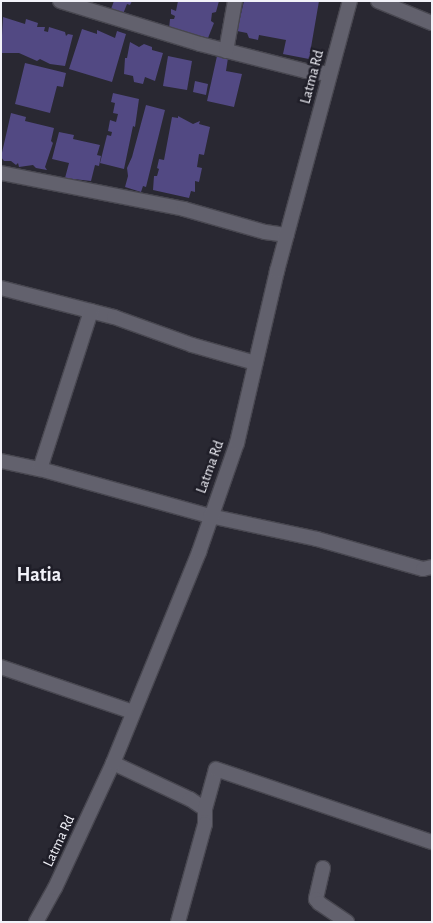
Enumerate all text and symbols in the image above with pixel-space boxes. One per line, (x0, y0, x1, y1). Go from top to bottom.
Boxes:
street label: Latma Rd (296, 48, 328, 106)
street label: Latma Rd (192, 438, 228, 496)
district label: Hatia (17, 563, 61, 587)
street label: Latma Rd (39, 812, 79, 870)

